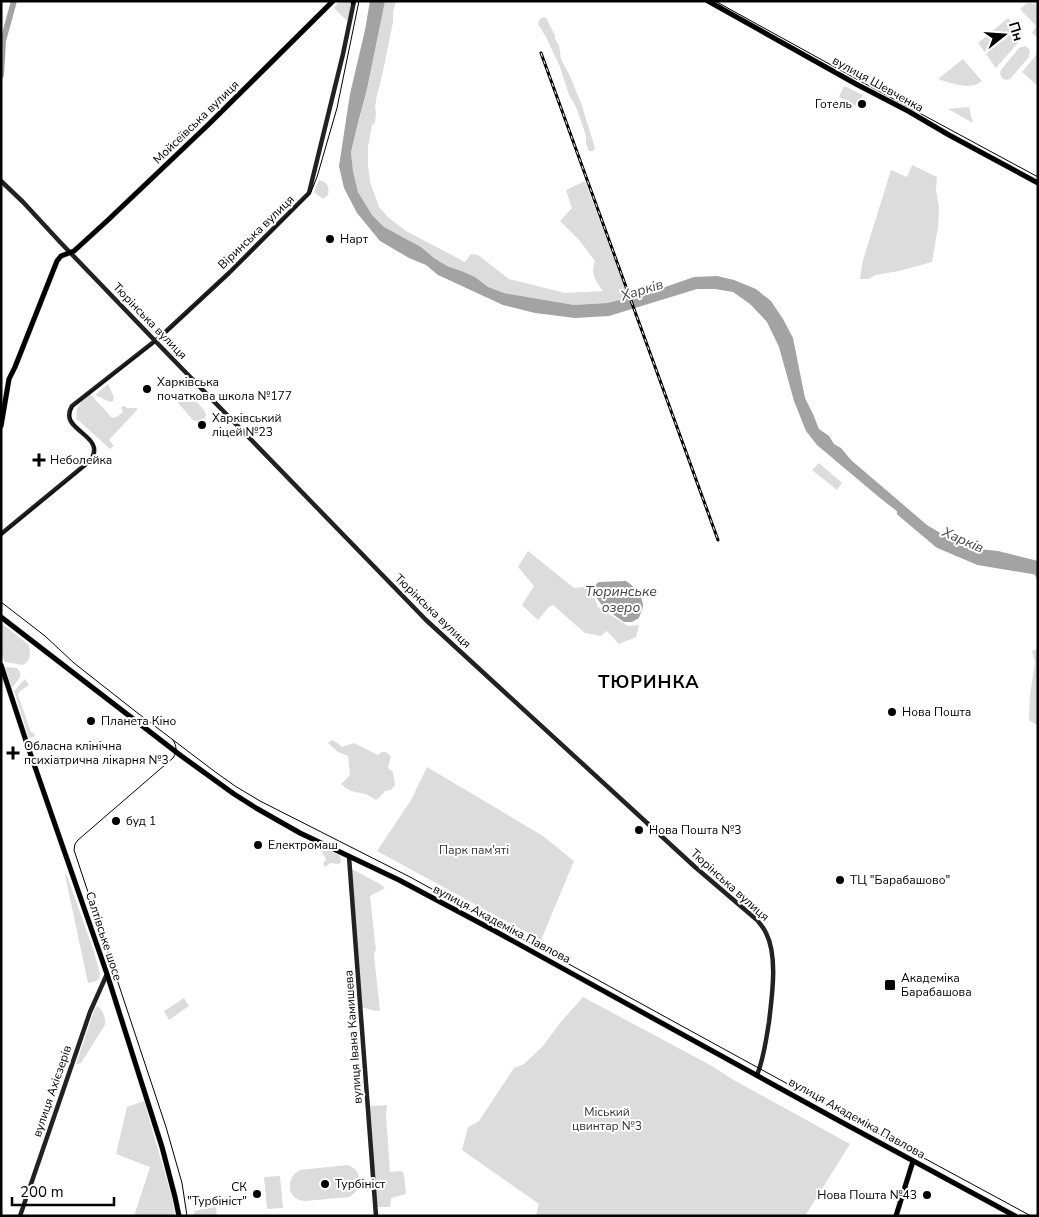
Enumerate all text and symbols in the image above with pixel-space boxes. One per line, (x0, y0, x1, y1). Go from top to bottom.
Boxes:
north arrow (979, 10, 1029, 60)
text: Пн (1004, 19, 1028, 43)
street label: вулиця Шевченка (830, 52, 926, 116)
street label: Мойсеївська вулиця (150, 77, 242, 167)
place label: Готель (815, 96, 852, 112)
marker: Готель (856, 98, 868, 110)
street label: Віринська вулиця (214, 191, 298, 273)
place label: Нарт (340, 231, 369, 247)
marker: Нарт (324, 233, 336, 245)
water label: Харків (618, 274, 666, 306)
street label: Тюрінська вулиця (109, 279, 191, 363)
place label: Харківська початкова школа №177 (157, 374, 292, 404)
marker: Харківська початкова школа №177 (141, 383, 153, 395)
place label: Харківський ліцей №23 (212, 410, 282, 440)
marker: Харківський ліцей №23 (196, 419, 208, 431)
place label: Неболейка (50, 452, 112, 468)
marker: Неболейка (32, 453, 46, 467)
water label: Харків (938, 522, 987, 558)
street label: Тюрінська вулиця (391, 570, 475, 652)
water label: Тюринське озеро (585, 582, 657, 617)
district label: ТЮРИНКА (598, 670, 700, 694)
place label: Нова Пошта (902, 704, 971, 720)
marker: Нова Пошта (886, 706, 898, 718)
place label: Планета Кіно (101, 713, 176, 729)
marker: Планета Кіно (85, 715, 97, 727)
place label: Обласна клінічна психіатрична лікарня №3 (24, 738, 169, 768)
marker: Обласна клінічна психіатрична лікарня №3 (6, 746, 20, 760)
place label: буд 1 (126, 813, 156, 829)
marker: буд 1 (110, 815, 122, 827)
place label: Нова Пошта №3 (649, 822, 742, 838)
marker: Нова Пошта №3 (633, 824, 645, 836)
place label: Електромаш (268, 837, 338, 853)
marker: Електромаш (252, 839, 264, 851)
park label: Парк пам'яті (439, 842, 509, 858)
street label: Тюрінська вулиця (687, 845, 773, 925)
place label: ТЦ "Барабашово" (850, 872, 950, 888)
marker: ТЦ "Барабашово" (834, 874, 846, 886)
street label: вулиця Академіка Павлова (430, 881, 574, 967)
street label: Салтівське шосе (82, 889, 126, 983)
street label: вулиця Івана Камишева (340, 970, 366, 1104)
place label: Академіка Барабашова (901, 970, 972, 1000)
marker: Академіка Барабашова (883, 978, 897, 992)
street label: вулиця Ахієзерів (29, 1043, 75, 1139)
street label: вулиця Академіка Павлова (786, 1074, 928, 1162)
park label: Міський цвинтар №3 (572, 1104, 642, 1134)
scale bar (12, 1174, 115, 1206)
place label: Турбініст (335, 1176, 386, 1192)
marker: Турбініст (319, 1178, 331, 1190)
place label: СК "Турбініст" (187, 1179, 247, 1209)
text: 200 m (20, 1182, 64, 1202)
place label: Нова Пошта №43 (817, 1187, 917, 1203)
marker: СК "Турбініст" (251, 1188, 263, 1200)
marker: Нова Пошта №43 (921, 1189, 933, 1201)

